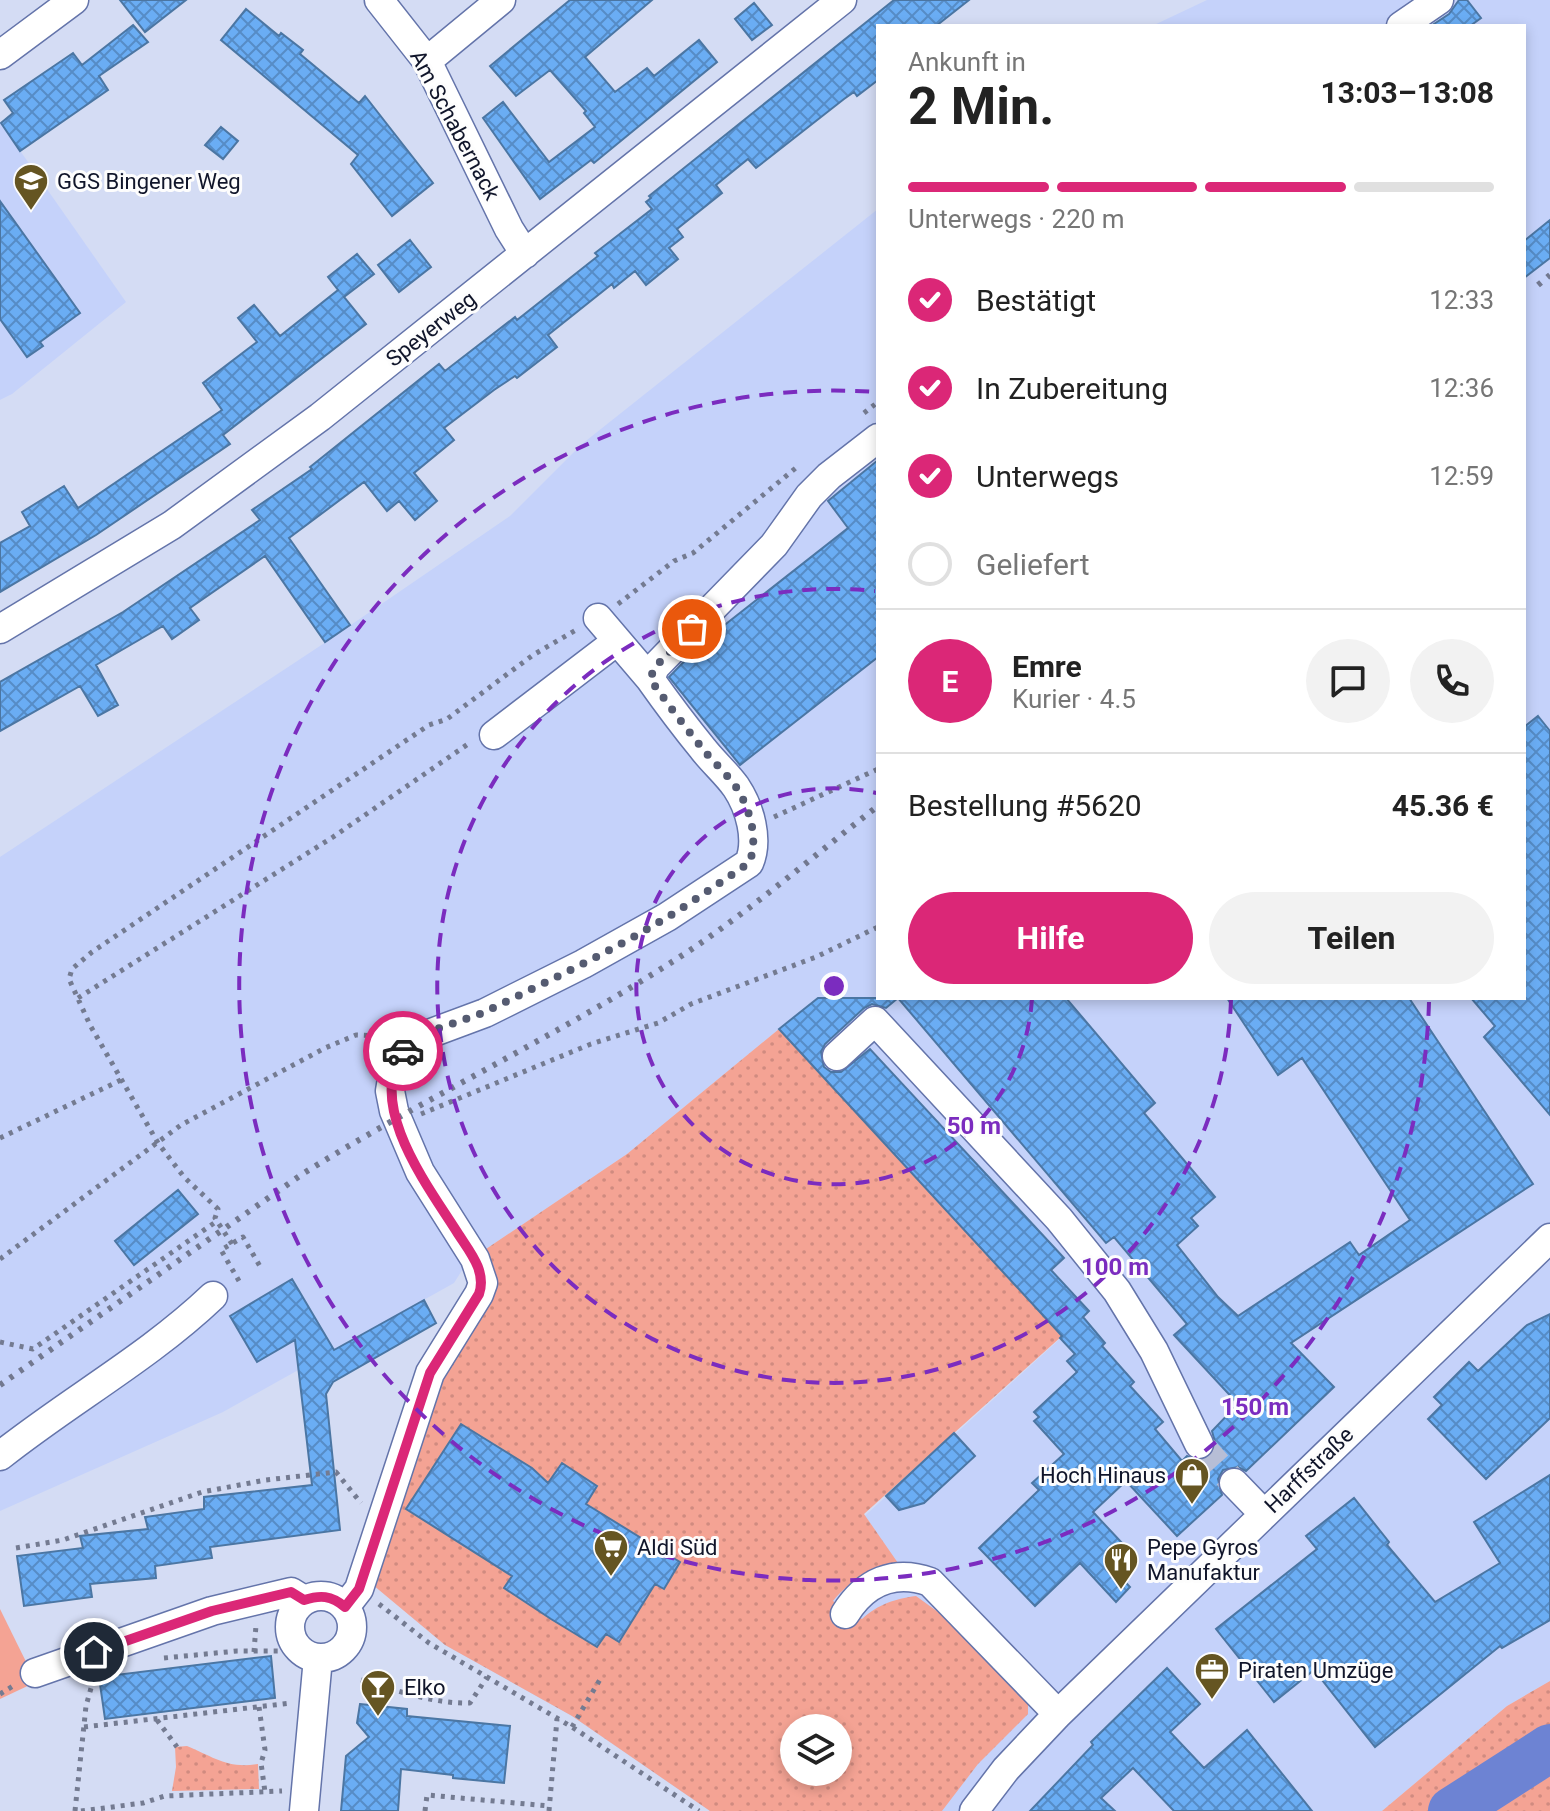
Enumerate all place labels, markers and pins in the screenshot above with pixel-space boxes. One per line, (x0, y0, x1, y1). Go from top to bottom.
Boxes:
school or university icon: GGS Bingener Weg (12, 162, 50, 212)
place label: GGS Bingener Weg (57, 169, 241, 194)
pin (658, 595, 726, 663)
centre of rings (820, 972, 848, 1000)
shop icon: Hoch Hinaus (1173, 1456, 1211, 1506)
place label: Hoch Hinaus (1040, 1463, 1166, 1488)
supermarket icon: Aldi Süd (592, 1528, 630, 1578)
place label: Aldi Süd (637, 1535, 718, 1560)
place label: Pepe Gyros Manufaktur (1147, 1535, 1261, 1585)
restaurant icon: Pepe Gyros Manufaktur (1102, 1541, 1140, 1591)
pin (60, 1618, 128, 1686)
office icon: Piraten Umzüge (1193, 1651, 1231, 1701)
place label: Piraten Umzüge (1238, 1658, 1393, 1683)
bar icon: Elko (359, 1668, 397, 1718)
place label: Elko (404, 1675, 446, 1700)

